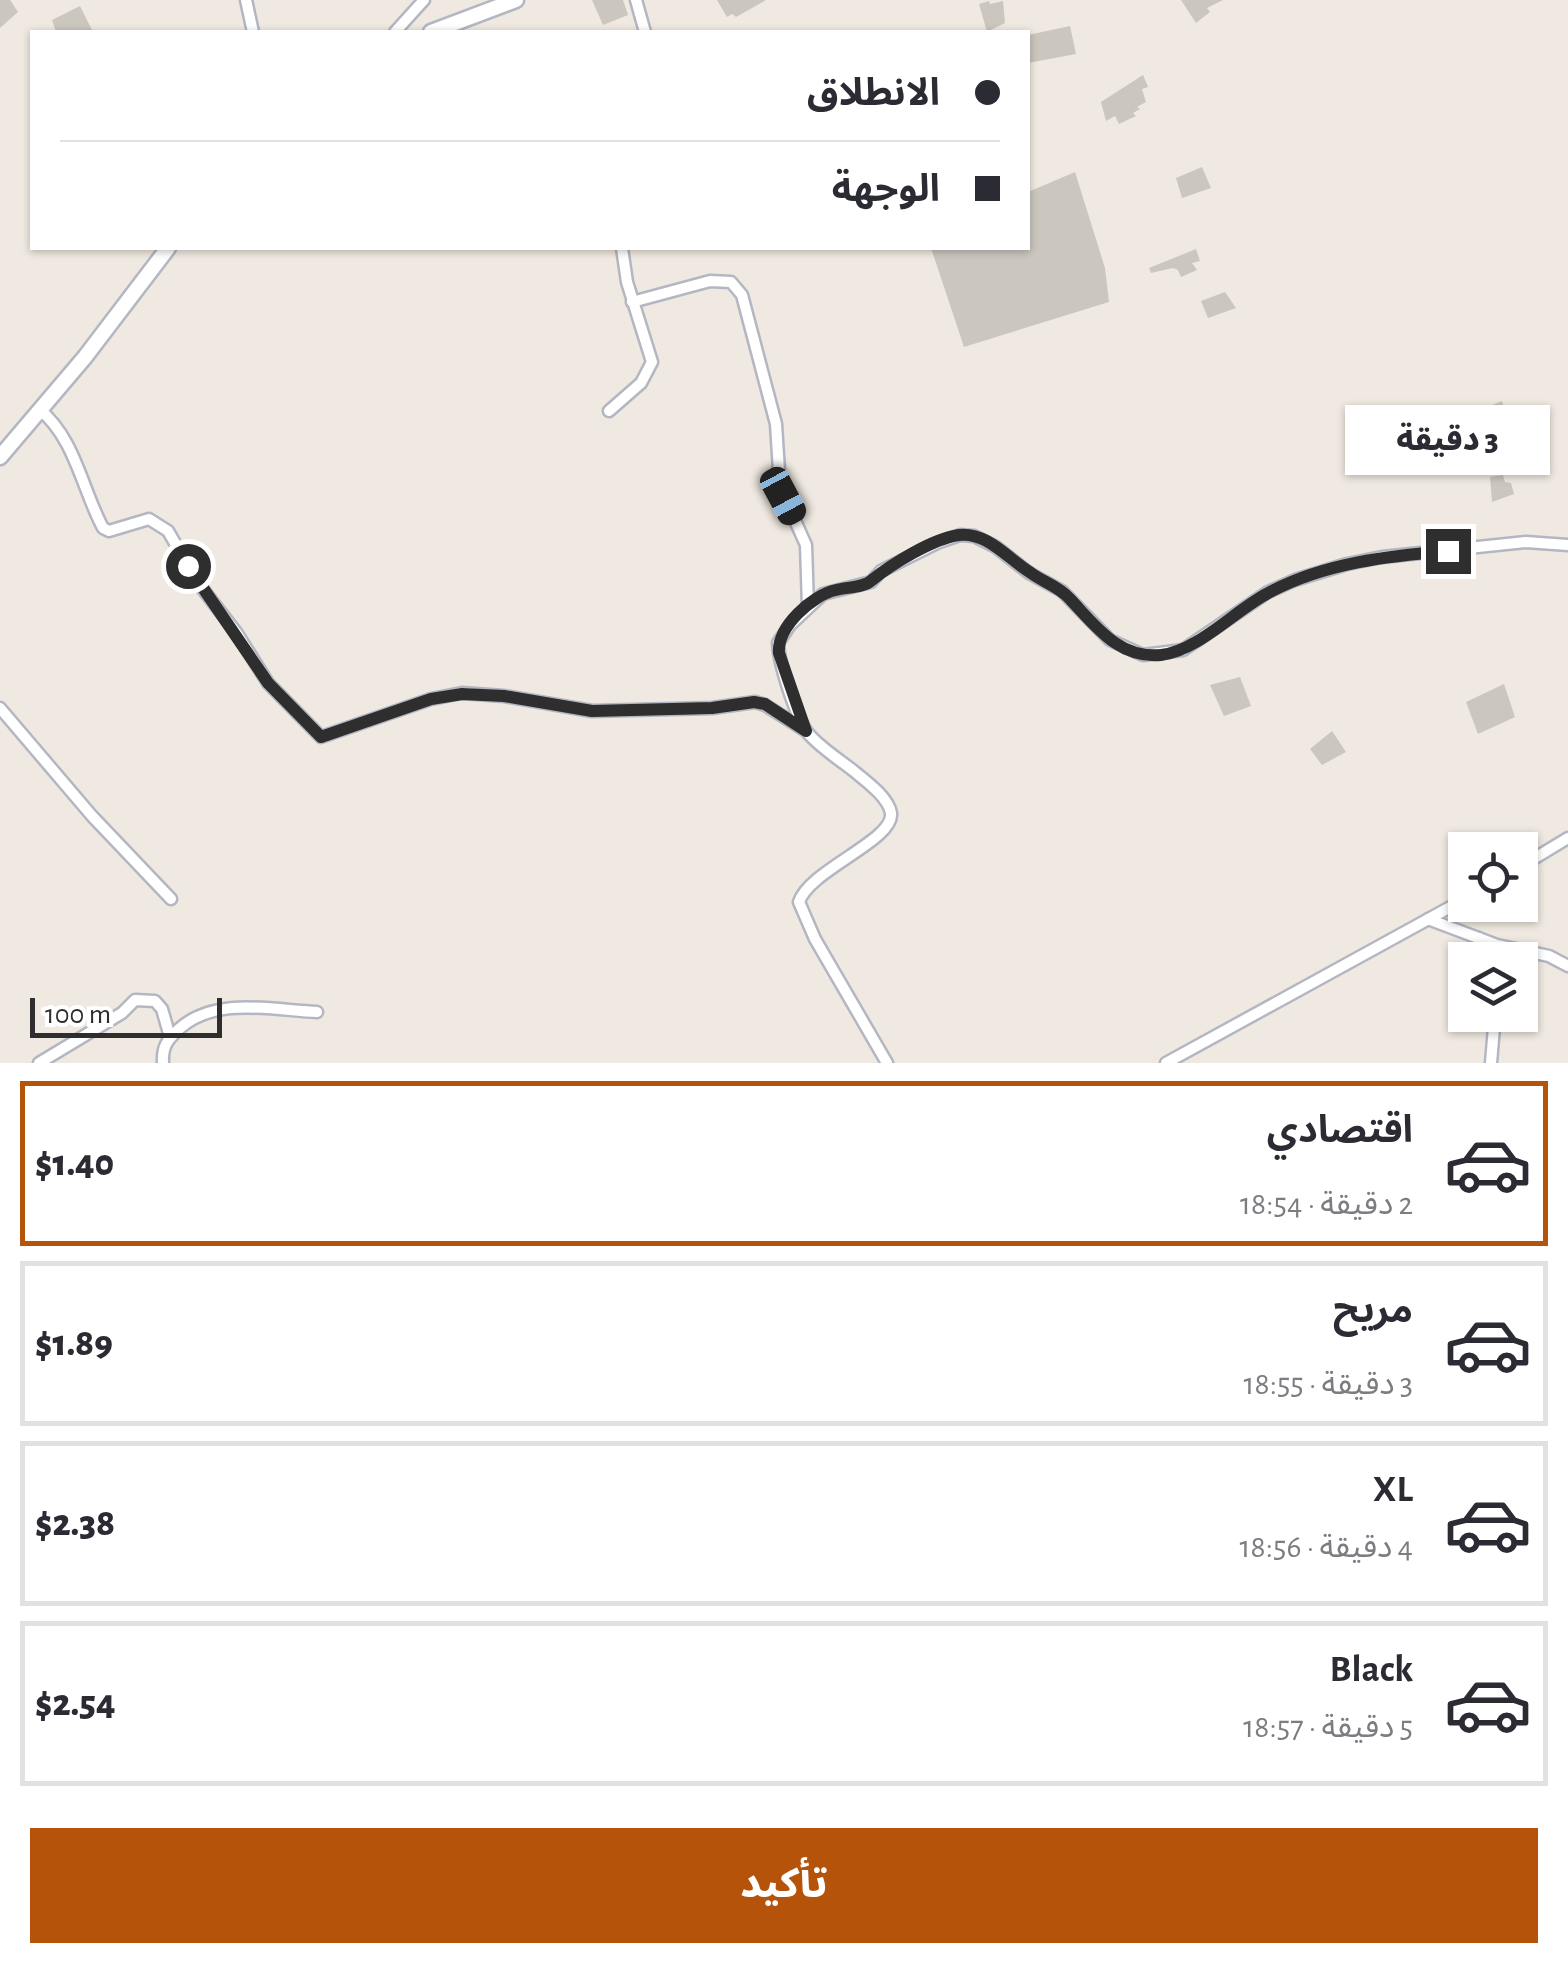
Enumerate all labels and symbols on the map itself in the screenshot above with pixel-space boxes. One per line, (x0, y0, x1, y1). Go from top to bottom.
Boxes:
callout: 3 دقيقة (1346, 406, 1550, 476)
car (756, 462, 810, 530)
route end (1426, 529, 1471, 574)
route start (166, 544, 211, 589)
scale bar (30, 993, 222, 1038)

